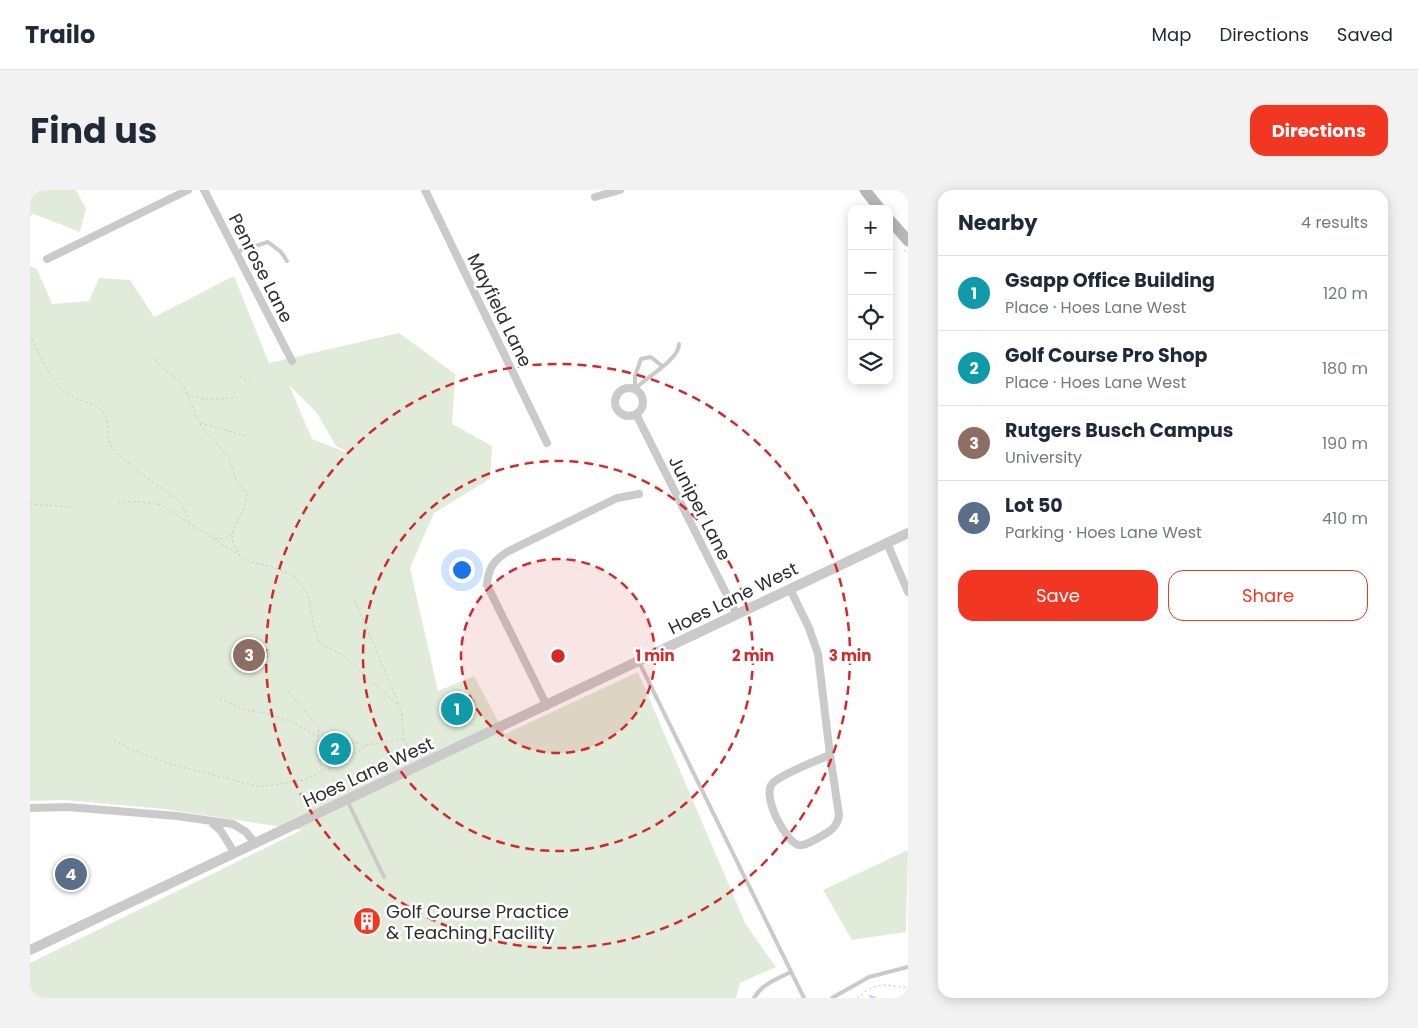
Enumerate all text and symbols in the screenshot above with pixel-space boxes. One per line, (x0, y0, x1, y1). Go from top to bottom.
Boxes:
text: Trailo (25, 18, 95, 51)
text: Map (1152, 22, 1191, 47)
text: Directions (1219, 22, 1309, 47)
text: Saved (1337, 22, 1393, 47)
button: Directions (1250, 105, 1388, 156)
text: Find us (30, 106, 157, 155)
map controls (848, 205, 893, 385)
button: + (848, 205, 893, 250)
text: Nearby (958, 208, 1038, 237)
street label: Penrose Lane (223, 209, 299, 327)
text: 4 results (1301, 211, 1368, 234)
street label: Mayfield Lane (462, 249, 538, 371)
button: − (848, 250, 893, 295)
text: Gsapp Office Building (1005, 267, 1215, 294)
text: 1 (971, 282, 977, 305)
text: 120 m (1323, 282, 1368, 305)
button: locate (848, 295, 893, 340)
text: Place · Hoes Lane West (1005, 296, 1186, 319)
button: layers (848, 340, 893, 385)
text: Golf Course Pro Shop (1005, 342, 1208, 369)
text: 2 (969, 357, 979, 380)
text: 180 m (1322, 357, 1368, 380)
text: Place · Hoes Lane West (1005, 371, 1186, 394)
text: Rutgers Busch Campus (1005, 417, 1233, 444)
text: 3 (969, 432, 979, 455)
text: 190 m (1322, 432, 1368, 455)
text: University (1005, 446, 1082, 469)
street label: Juniper Lane (663, 451, 737, 565)
text: Lot 50 (1005, 492, 1063, 519)
text: 4 (969, 507, 979, 530)
text: 410 m (1322, 507, 1368, 530)
text: Parking · Hoes Lane West (1005, 521, 1202, 544)
street label: Hoes Lane West (664, 556, 802, 640)
your location (449, 557, 475, 583)
button: Save (958, 570, 1158, 621)
button: Share (1168, 570, 1368, 621)
pin: 3 (233, 636, 265, 674)
text: 1 min (635, 645, 675, 666)
text: 2 min (732, 645, 774, 666)
text: 3 min (829, 645, 871, 666)
centre of rings (549, 647, 567, 665)
pin: 1 (441, 690, 473, 728)
pin: 2 (319, 730, 351, 768)
street label: Hoes Lane West (299, 731, 437, 813)
pin: 4 (55, 855, 87, 893)
place label: Golf Course Practice & Teaching Facility (386, 899, 569, 945)
building icon: Golf Course Practice & Teaching Facility (352, 906, 382, 936)

